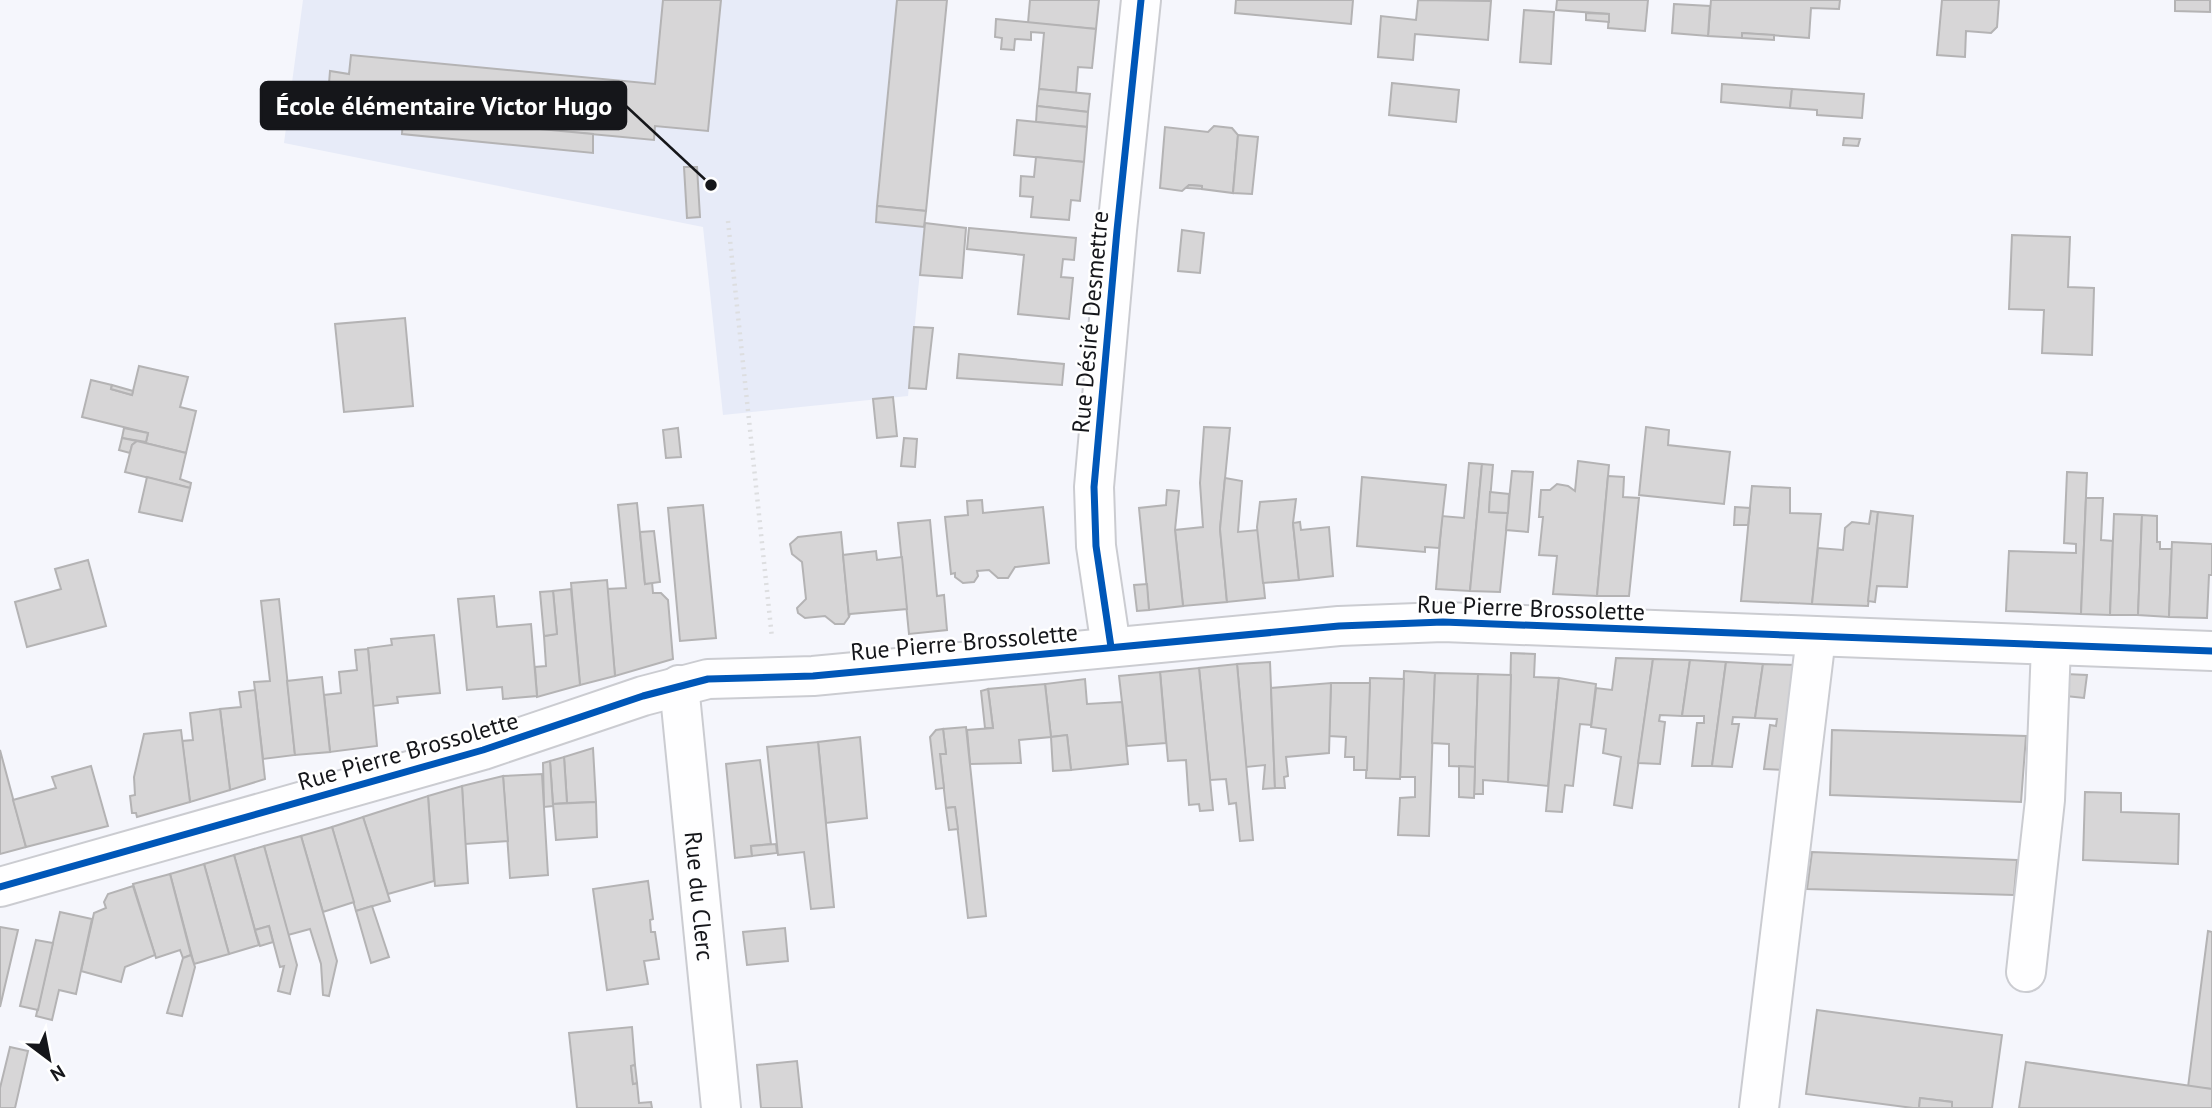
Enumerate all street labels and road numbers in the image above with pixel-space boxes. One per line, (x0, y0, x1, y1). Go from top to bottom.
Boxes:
street label: Rue Désiré Desmettre (1065, 210, 1115, 434)
street label: Rue Pierre Brossolette (1416, 589, 1646, 627)
street label: Rue Pierre Brossolette (849, 617, 1079, 667)
street label: Rue Pierre Brossolette (294, 705, 522, 797)
street label: Rue du Clerc (678, 830, 722, 962)

